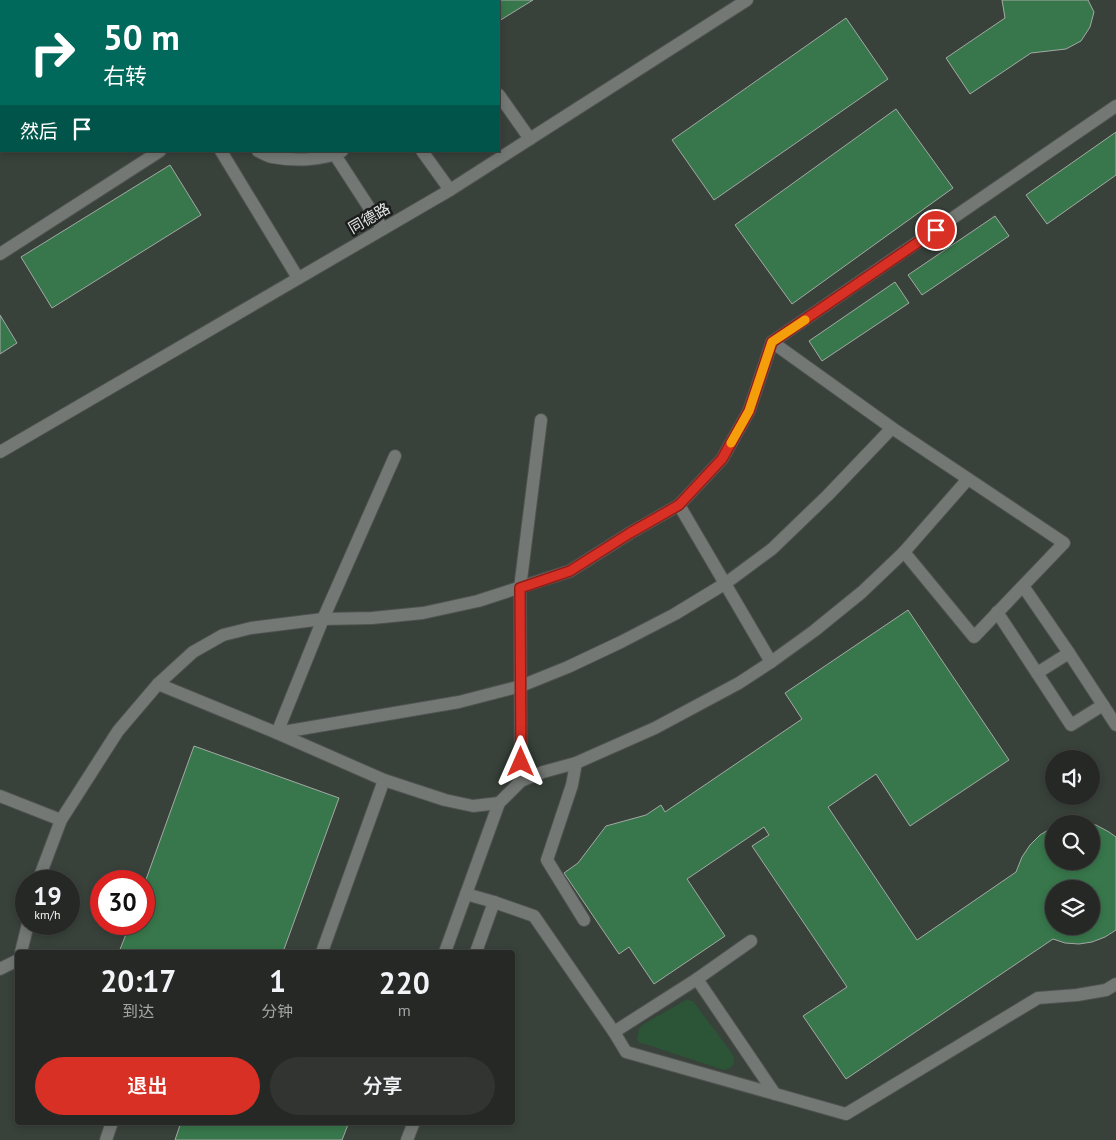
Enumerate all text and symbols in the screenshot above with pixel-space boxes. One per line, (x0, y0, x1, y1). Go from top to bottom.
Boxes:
text: 50 m (103, 14, 180, 60)
icon: right (20, 20, 85, 85)
text: 右转 (103, 62, 147, 90)
icon: arrive (68, 115, 96, 143)
text: 然后 (20, 119, 58, 143)
street label: 同德路 (345, 199, 393, 237)
pin (915, 209, 957, 251)
icon: arrive (922, 216, 950, 244)
position arrow (494, 735, 546, 787)
map controls (1045, 750, 1100, 935)
button: sound (1045, 750, 1100, 805)
button: search (1045, 815, 1100, 870)
speed limit sign: 30 (90, 870, 155, 935)
text: 19 (33, 880, 62, 912)
button: layers (1045, 880, 1100, 935)
text: km/h (34, 907, 61, 922)
text: 20:17 (100, 961, 176, 1000)
text: 1 (269, 961, 286, 1000)
text: 220 (379, 963, 430, 1002)
text: m (398, 1000, 411, 1020)
text: 到达 (122, 1001, 154, 1021)
text: 分钟 (262, 1001, 294, 1021)
button: 退出 (35, 1057, 260, 1115)
button: 分享 (270, 1057, 495, 1115)

